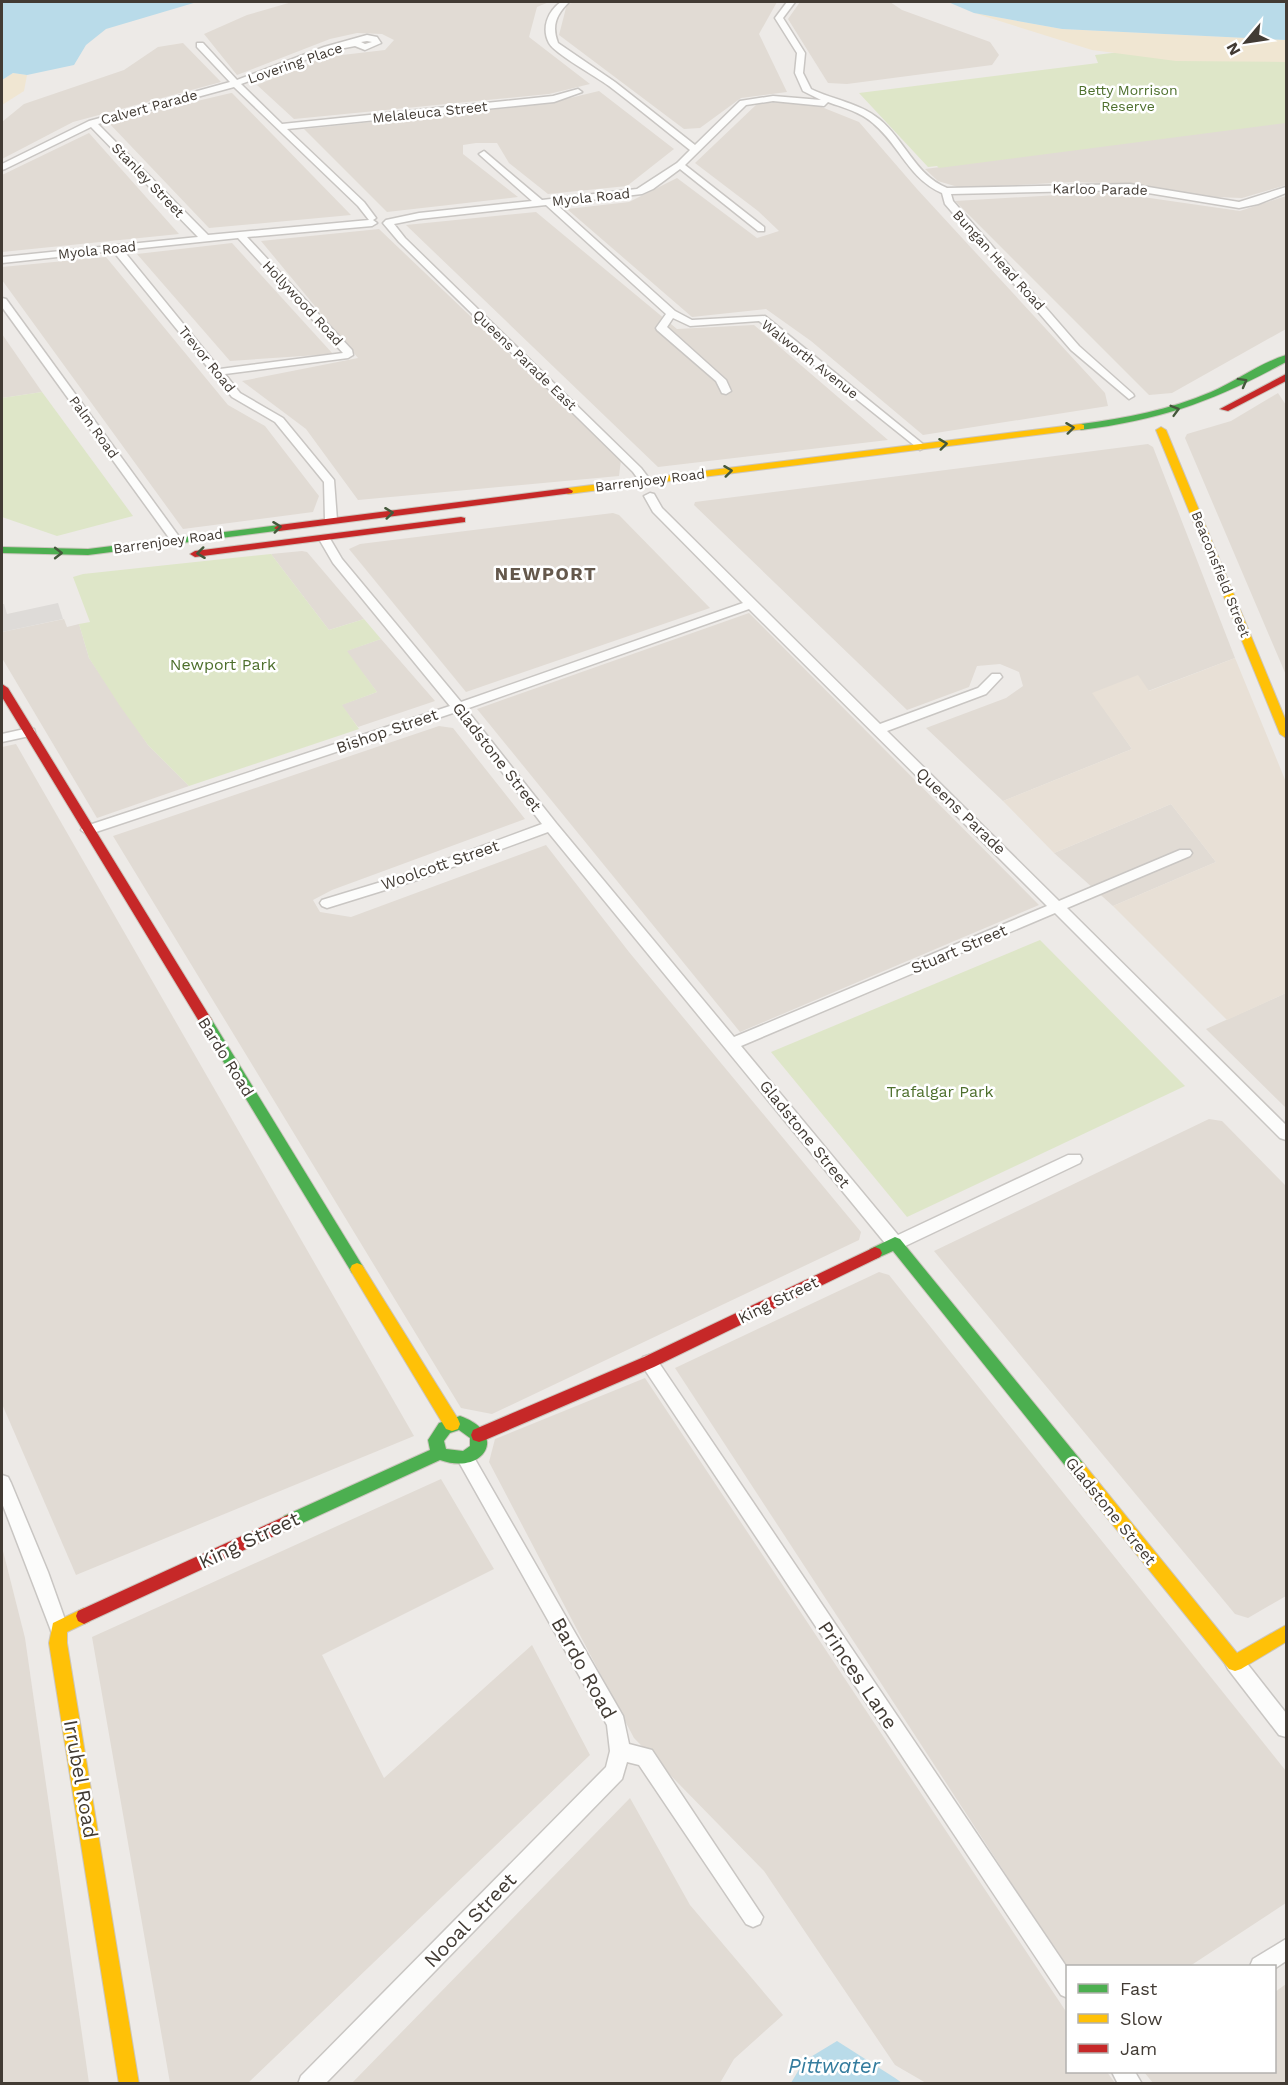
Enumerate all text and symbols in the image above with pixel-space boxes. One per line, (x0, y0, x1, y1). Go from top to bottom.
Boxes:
north arrow (1216, 12, 1276, 72)
street label: Lovering Place (246, 39, 344, 87)
text: N (1222, 39, 1245, 59)
park label: Betty Morrison Reserve (1078, 82, 1178, 114)
street label: Calvert Parade (99, 86, 199, 128)
street label: Melaleuca Street (372, 98, 488, 126)
street label: Stanley Street (108, 139, 188, 221)
street label: Karloo Parade (1052, 180, 1148, 198)
street label: Myola Road (551, 185, 631, 209)
street label: Bungan Head Road (950, 207, 1048, 313)
street label: Myola Road (57, 238, 137, 262)
street label: Hollywood Road (260, 257, 346, 349)
street label: Queens Parade East (470, 306, 580, 414)
street label: Walworth Avenue (758, 316, 862, 402)
street label: Trevor Road (175, 323, 239, 395)
one-way arrow (1237, 378, 1247, 389)
street label: Palm Road (66, 393, 122, 461)
one-way arrow (1169, 405, 1179, 417)
one-way arrow (1066, 422, 1075, 434)
one-way arrow (938, 438, 947, 451)
street label: Barrenjoey Road (594, 465, 706, 495)
one-way arrow (724, 465, 733, 477)
one-way arrow (384, 507, 394, 519)
street label: Beaconsfield Street (1188, 509, 1254, 640)
one-way arrow (273, 521, 282, 533)
street label: Barrenjoey Road (112, 525, 224, 557)
one-way arrow (197, 546, 206, 559)
one-way arrow (53, 547, 62, 559)
district label: NEWPORT (495, 563, 597, 584)
park label: Newport Park (170, 655, 276, 674)
street label: Gladstone Street (449, 699, 546, 816)
street label: Bishop Street (334, 705, 441, 757)
street label: Queens Parade (912, 763, 1010, 859)
street label: Woolcott Street (379, 836, 502, 894)
street label: Stuart Street (908, 920, 1010, 978)
street label: Bardo Road (194, 1014, 258, 1100)
street label: Gladstone Street (756, 1076, 854, 1192)
park label: Trafalgar Park (886, 1082, 994, 1101)
street label: King Street (735, 1272, 821, 1328)
street label: Gladstone Street (1062, 1453, 1160, 1569)
street label: King Street (195, 1506, 304, 1574)
street label: Bardo Road (546, 1613, 622, 1723)
street label: Princes Lane (813, 1616, 903, 1734)
street label: Irrubel Road (59, 1718, 103, 1840)
street label: Nooal Street (419, 1867, 522, 1972)
legend (1066, 1965, 1276, 2073)
text: Fast (1120, 1978, 1158, 1999)
text: Slow (1120, 2008, 1163, 2029)
text: Jam (1120, 2038, 1157, 2059)
water label: Pittwater (788, 2053, 881, 2078)

